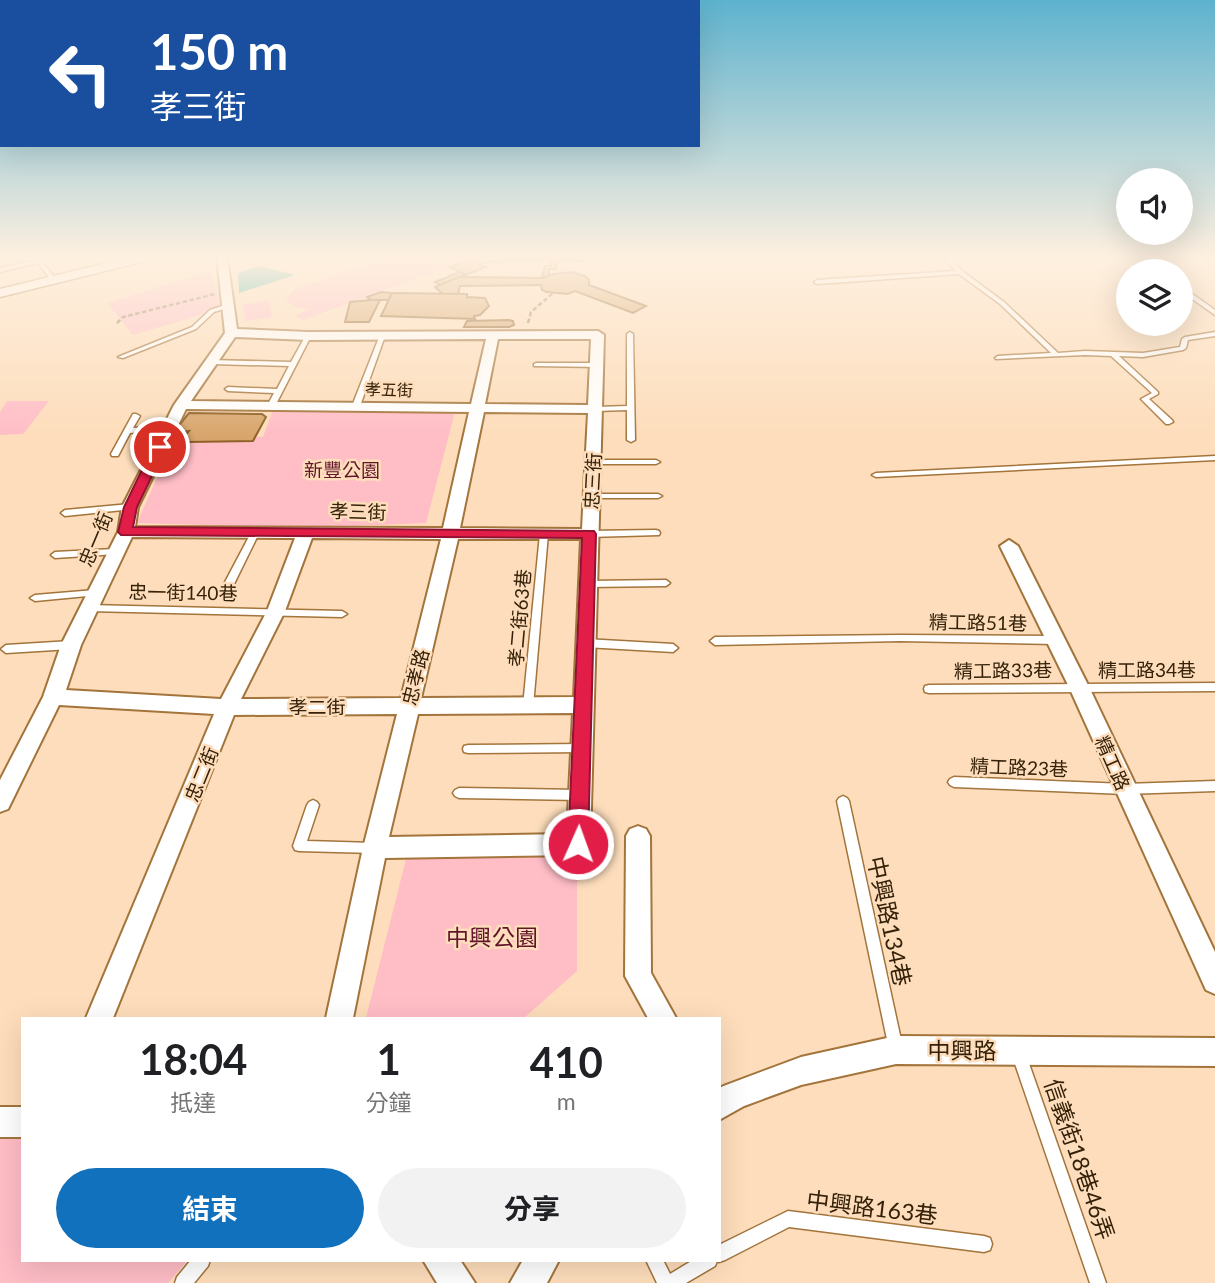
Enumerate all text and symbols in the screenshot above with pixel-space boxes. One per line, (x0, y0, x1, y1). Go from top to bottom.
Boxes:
text: 150 m (150, 22, 288, 80)
icon: left (35, 28, 126, 119)
text: 孝三街 (150, 86, 246, 125)
map controls (1116, 168, 1193, 336)
button: sound (1116, 168, 1193, 245)
button: layers (1116, 259, 1193, 336)
street label: 孝五街 (365, 379, 413, 399)
pin (130, 417, 190, 477)
icon: arrive (141, 428, 179, 466)
street label: 忠三街 (579, 452, 605, 510)
park label: 新豐公園 (304, 458, 380, 481)
street label: 孝三街 (329, 499, 387, 523)
street label: 忠一街 (73, 508, 117, 570)
street label: 孝二街63巷 (503, 568, 535, 668)
street label: 忠一街140巷 (128, 580, 238, 604)
street label: 精工路51巷 (929, 610, 1027, 634)
street label: 忠孝路 (397, 647, 433, 707)
street label: 精工路33巷 (954, 658, 1052, 682)
street label: 精工路34巷 (1098, 658, 1196, 681)
street label: 孝二街 (288, 695, 346, 718)
street label: 精工路 (1091, 732, 1135, 794)
street label: 忠二街 (180, 743, 222, 805)
street label: 精工路23巷 (970, 754, 1068, 780)
position arrow (541, 807, 615, 881)
street label: 中興路134巷 (863, 854, 917, 988)
park label: 中興公園 (446, 923, 538, 951)
text: 18:04 (139, 1034, 247, 1084)
text: 1 (376, 1034, 401, 1084)
street label: 中興路 (928, 1036, 997, 1064)
text: 410 (530, 1037, 603, 1087)
street label: 信義街18巷46弄 (1039, 1075, 1121, 1243)
text: m (557, 1087, 576, 1115)
text: 抵達 (170, 1088, 216, 1116)
text: 分鐘 (366, 1088, 412, 1116)
button: 結束 (56, 1168, 364, 1248)
button: 分享 (378, 1168, 686, 1248)
street label: 中興路163巷 (805, 1185, 939, 1229)

